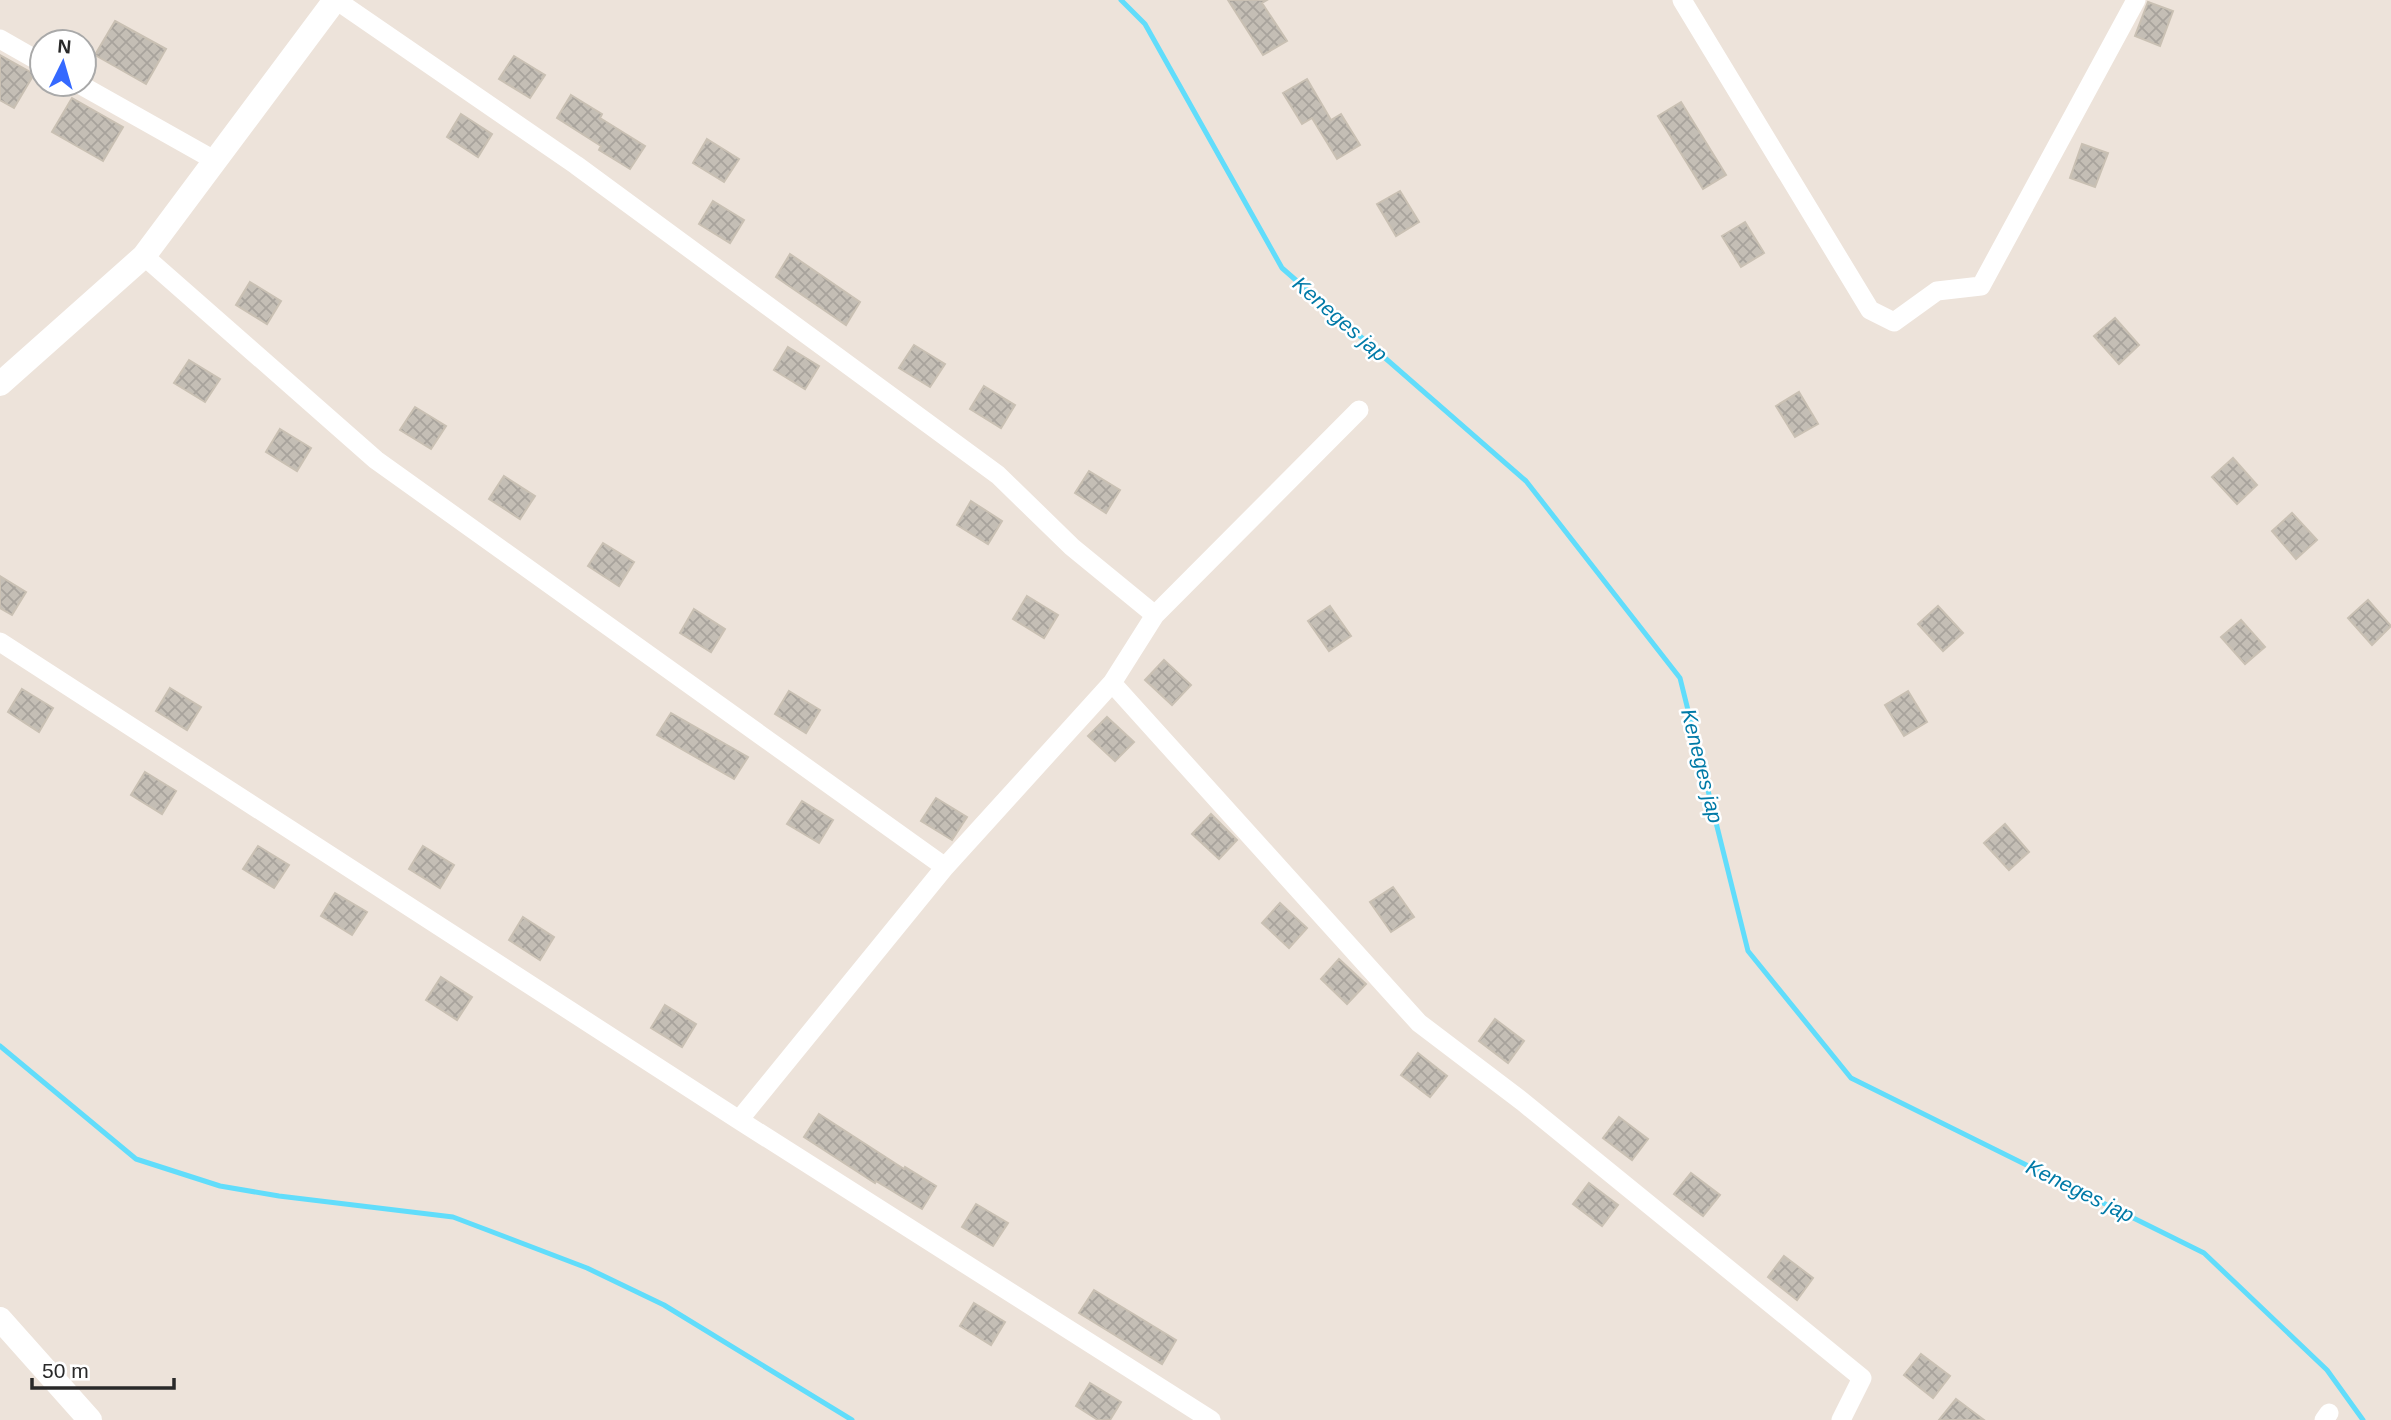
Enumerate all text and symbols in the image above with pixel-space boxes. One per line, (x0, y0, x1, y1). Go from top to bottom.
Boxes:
north arrow (28, 28, 98, 98)
text: N (57, 36, 72, 58)
water label: Keneges jap (1289, 272, 1392, 366)
water label: Keneges jap (1677, 706, 1728, 825)
water label: Keneges jap (2023, 1155, 2138, 1226)
scale bar (32, 1346, 173, 1390)
text: 50 m (42, 1359, 89, 1382)

